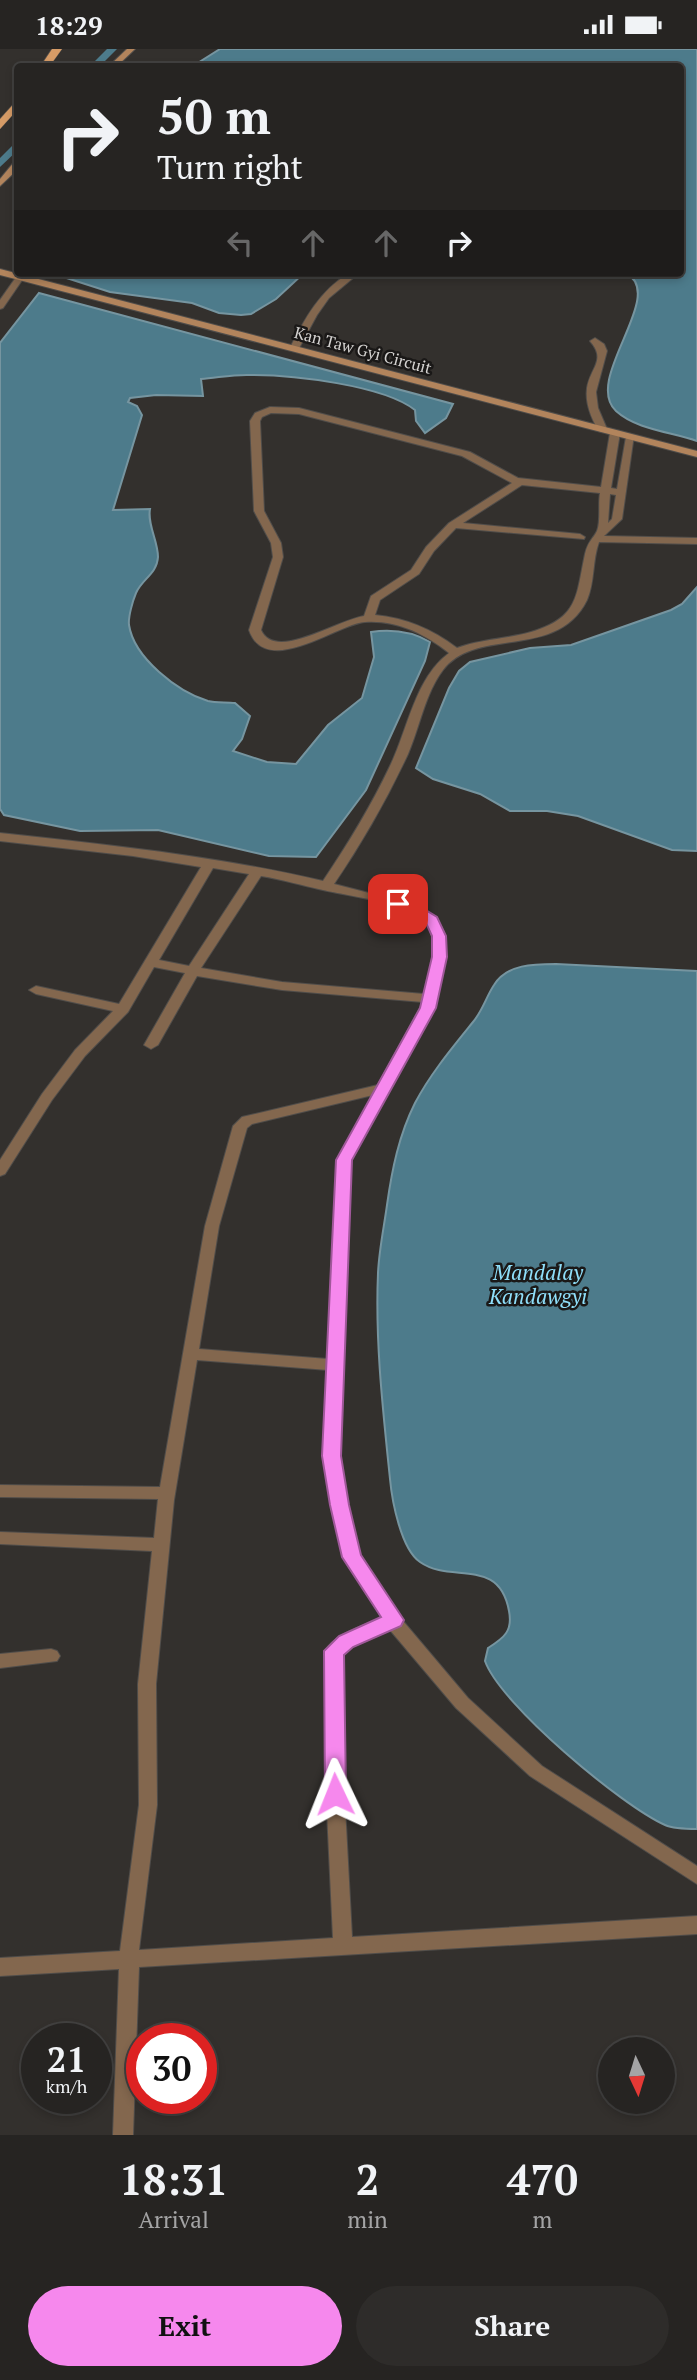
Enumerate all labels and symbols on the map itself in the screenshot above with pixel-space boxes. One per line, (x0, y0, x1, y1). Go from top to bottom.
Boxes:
street label: Kan Taw Gyi Circuit (292, 321, 434, 379)
pin (368, 874, 428, 934)
water label: Mandalay Kandawgyi (488, 1258, 587, 1310)
position arrow (298, 1757, 372, 1831)
speed limit sign: 30 (126, 2023, 217, 2114)
north arrow (598, 2037, 676, 2114)

